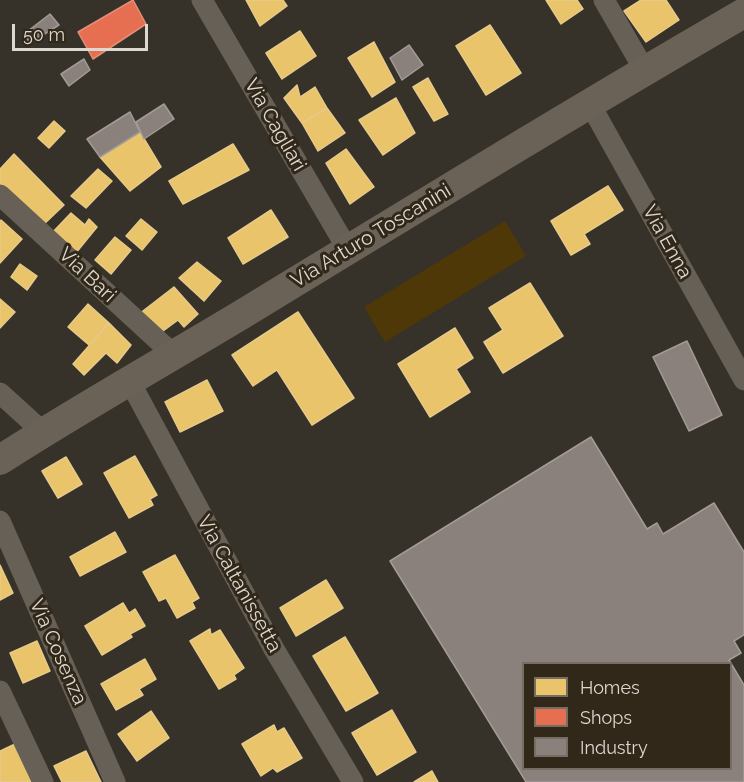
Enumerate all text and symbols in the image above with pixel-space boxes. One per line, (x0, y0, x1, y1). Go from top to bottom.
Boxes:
scale bar (15, 12, 152, 50)
text: 50 m (23, 24, 65, 45)
street label: Via Cagliari (239, 74, 311, 176)
street label: Via Arturo Toscanini (287, 179, 455, 293)
street label: Via Enna (637, 201, 697, 283)
street label: Via Bari (53, 243, 121, 307)
street label: Via Caltanissetta (191, 511, 287, 657)
street label: Via Cosenza (24, 595, 92, 709)
legend (522, 662, 732, 770)
text: Homes (580, 677, 640, 698)
text: Shops (580, 707, 632, 728)
text: Industry (580, 737, 648, 758)

